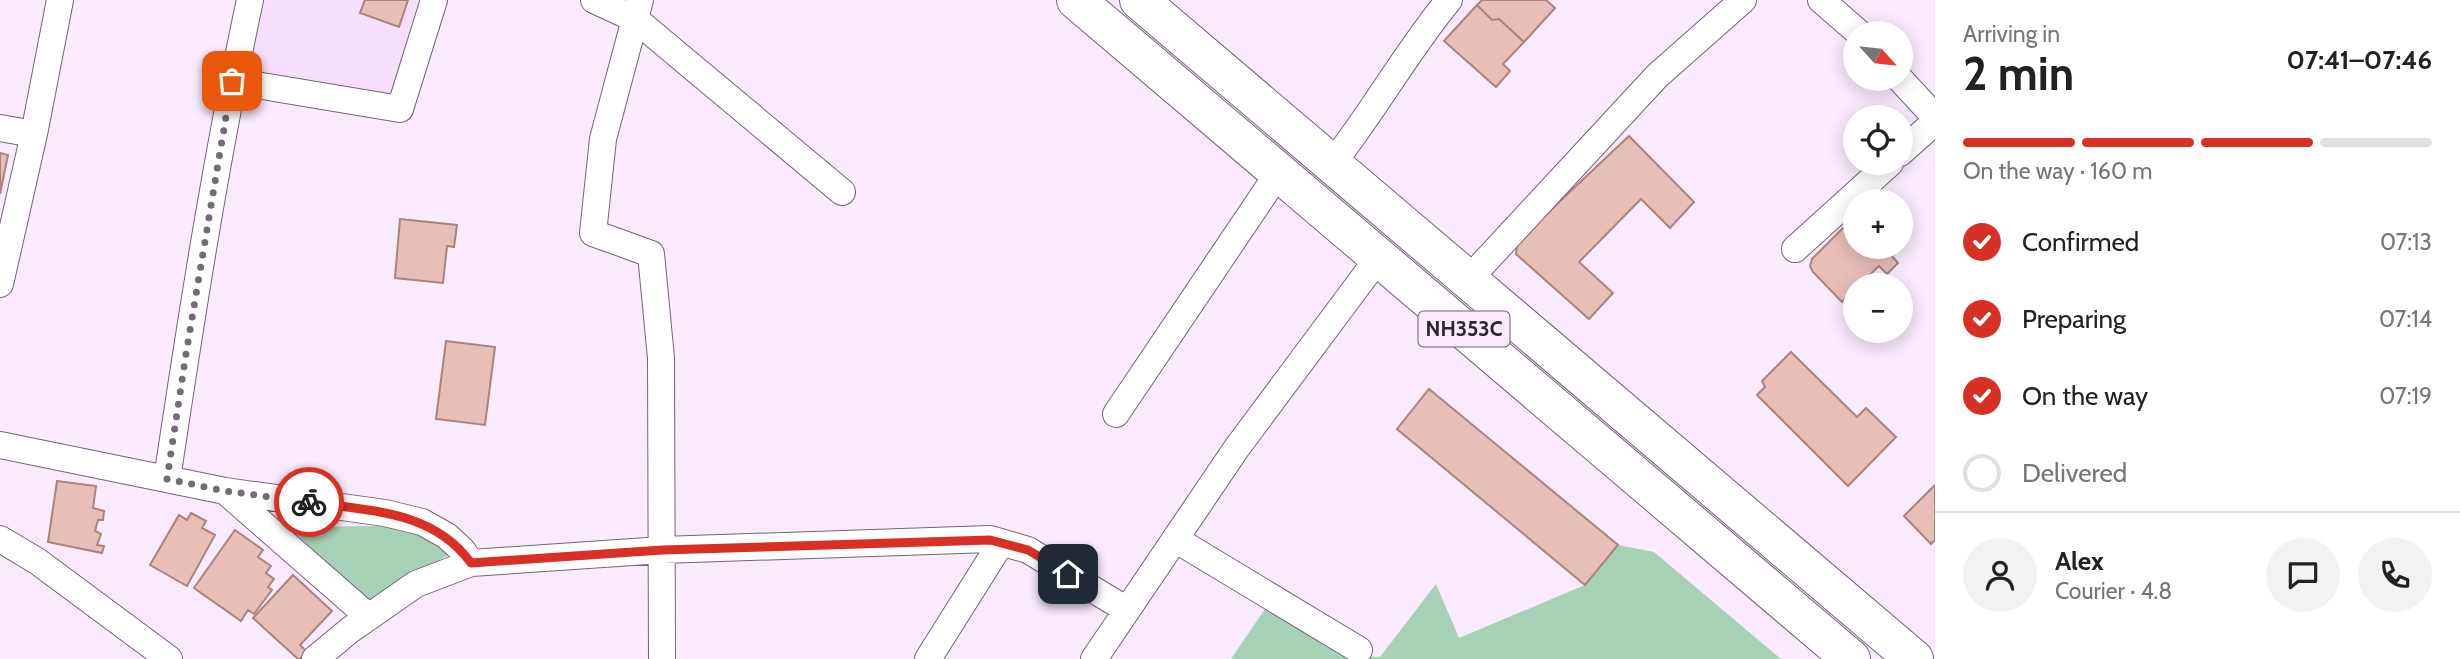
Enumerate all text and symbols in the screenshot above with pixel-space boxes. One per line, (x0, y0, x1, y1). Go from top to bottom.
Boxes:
text: Arriving in (1963, 20, 2060, 48)
north arrow (1843, 21, 1913, 91)
map controls (1843, 21, 1913, 343)
text: 07:41–07:46 (2287, 44, 2432, 76)
text: 2 min (1963, 46, 2074, 102)
pin (202, 51, 262, 111)
icon: bag (213, 62, 251, 100)
button: locate (1843, 105, 1913, 175)
text: On the way · 160 m (1963, 157, 2152, 185)
button: + (1843, 189, 1913, 259)
icon: check (1963, 223, 2001, 261)
text: Confirmed (2022, 226, 2139, 258)
text: 07:13 (2380, 228, 2432, 256)
button: − (1843, 273, 1913, 343)
icon: check (1963, 300, 2001, 338)
text: Preparing (2022, 303, 2126, 335)
text: 07:14 (2379, 305, 2432, 333)
road number: NH353C (1418, 312, 1510, 346)
icon: check (1963, 377, 2001, 415)
text: On the way (2022, 380, 2148, 412)
text: 07:19 (2379, 382, 2432, 410)
text: Delivered (2022, 457, 2127, 489)
courier (274, 467, 344, 537)
icon: bike (290, 483, 328, 521)
button: person (1963, 538, 2037, 612)
button: chat (2266, 538, 2340, 612)
button: phone (2358, 538, 2432, 612)
pin (1038, 544, 1098, 604)
text: Alex (2055, 545, 2104, 577)
icon: home (1049, 555, 1087, 593)
text: Courier · 4.8 (2055, 577, 2172, 605)

